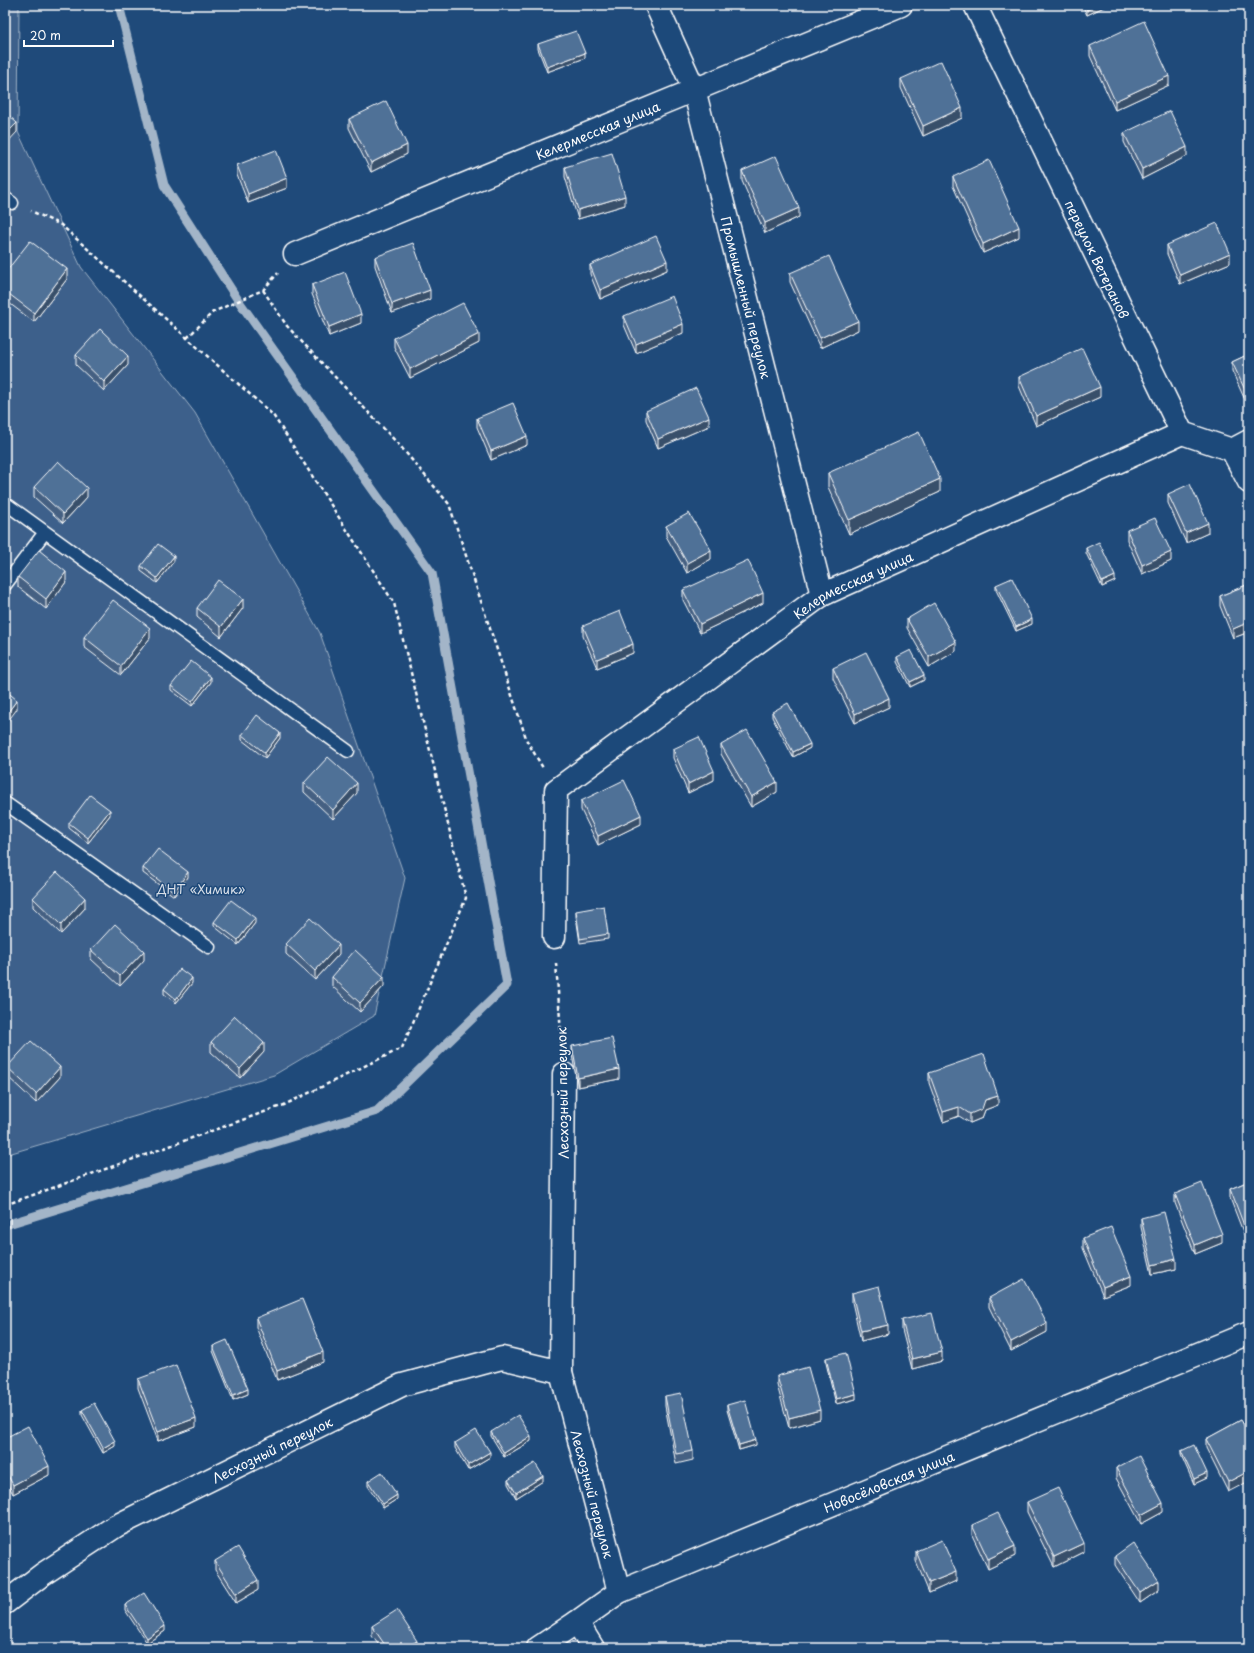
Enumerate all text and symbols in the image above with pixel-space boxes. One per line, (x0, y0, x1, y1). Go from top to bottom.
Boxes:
scale bar (24, 22, 113, 48)
text: 20 m (30, 26, 61, 44)
street label: Келермесская улица (533, 95, 663, 164)
street label: переулок Ветеранов (1061, 197, 1134, 321)
street label: Промышленный переулок (717, 214, 776, 381)
street label: Келермесская улица (789, 546, 916, 623)
park label: ДНТ «Химик» (156, 879, 245, 898)
street label: Лесхозный переулок (551, 1027, 573, 1159)
street label: Лесхозный переулок (208, 1411, 336, 1487)
street label: Лесхозный переулок (567, 1428, 619, 1560)
street label: Новосёловская улица (820, 1445, 958, 1517)

